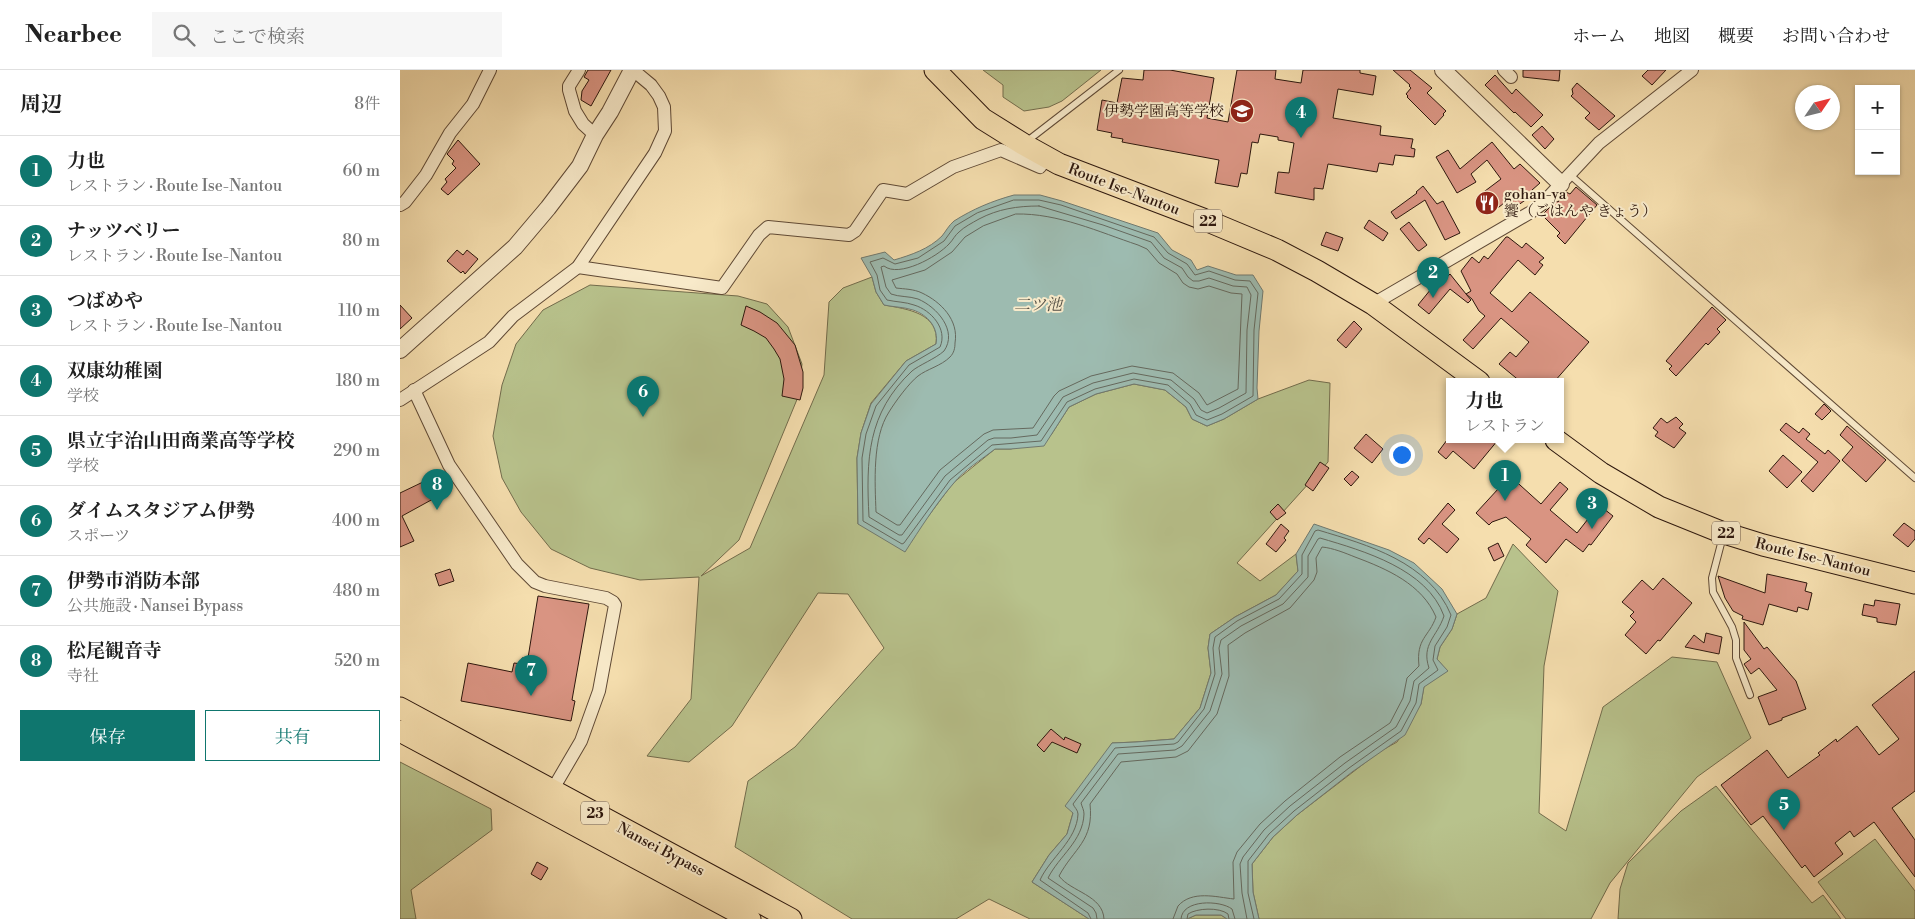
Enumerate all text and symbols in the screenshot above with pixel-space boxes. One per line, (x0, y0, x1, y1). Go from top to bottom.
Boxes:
search box (152, 12, 502, 57)
text: Nearbee (25, 20, 122, 50)
icon: search (170, 21, 198, 49)
text: ここで検索 (210, 25, 305, 49)
text: ホーム (1572, 25, 1626, 48)
text: 地図 (1654, 25, 1690, 48)
text: 概要 (1718, 25, 1754, 48)
text: お問い合わせ (1782, 25, 1890, 48)
north arrow (1795, 85, 1840, 130)
map controls (1855, 85, 1900, 175)
button: + (1855, 85, 1900, 130)
text: 周辺 (20, 92, 62, 118)
text: 8件 (354, 94, 380, 114)
pin: 4 (1285, 97, 1317, 138)
school or university icon: 伊勢学園高等学校 (1229, 98, 1255, 124)
place label: 伊勢学園高等学校 (1104, 102, 1224, 121)
button: − (1855, 130, 1900, 175)
text: 力也 (67, 149, 105, 173)
street label: Route Ise-Nantou (1065, 159, 1183, 220)
text: 1 (32, 161, 40, 181)
text: 60 m (342, 161, 380, 181)
text: レストラン · Route Ise-Nantou (67, 176, 282, 196)
place label: gohan-ya 饗（ごはんや きょう） (1504, 185, 1657, 221)
restaurant icon: gohan-ya 饗（ごはんや きょう） (1474, 190, 1500, 216)
road number: 22 (1194, 210, 1222, 232)
text: ナッツベリー (67, 219, 181, 243)
text: 2 (31, 231, 41, 251)
text: 80 m (342, 231, 380, 251)
text: レストラン · Route Ise-Nantou (67, 246, 282, 266)
pin: 2 (1417, 257, 1449, 298)
text: つばめや (67, 289, 143, 313)
water label: 二ツ池 (1014, 295, 1064, 315)
text: 3 (31, 301, 41, 321)
text: 110 m (338, 301, 380, 321)
text: レストラン · Route Ise-Nantou (67, 316, 282, 336)
text: 双康幼稚園 (67, 359, 162, 383)
text: 4 (31, 371, 41, 391)
text: 180 m (336, 371, 380, 391)
pin: 6 (627, 376, 659, 417)
popup (1446, 378, 1564, 443)
text: 学校 (67, 386, 99, 406)
text: 力也 (1465, 389, 1503, 413)
text: レストラン (1465, 416, 1545, 436)
text: 県立宇治山田商業高等学校 (67, 429, 295, 453)
text: 5 (31, 441, 41, 461)
text: 290 m (333, 441, 380, 461)
your location (1389, 442, 1415, 468)
text: 学校 (67, 456, 99, 476)
pin: 1 (1489, 460, 1521, 501)
pin: 8 (421, 469, 453, 510)
pin: 3 (1576, 488, 1608, 529)
text: ダイムスタジアム伊勢 (67, 499, 255, 523)
text: 6 (31, 511, 41, 531)
text: 400 m (332, 511, 380, 531)
road number: 22 (1712, 522, 1740, 544)
text: スポーツ (67, 526, 130, 546)
street label: Route Ise-Nantou (1753, 534, 1873, 581)
text: 伊勢市消防本部 (67, 569, 200, 593)
text: 7 (31, 581, 41, 601)
text: 480 m (333, 581, 380, 601)
text: 公共施設 · Nansei Bypass (67, 596, 243, 616)
text: 松尾観音寺 (67, 639, 162, 663)
text: 8 (31, 651, 41, 671)
text: 520 m (334, 651, 380, 671)
pin: 7 (515, 655, 547, 696)
text: 寺社 (67, 666, 99, 686)
button: 保存 (20, 710, 195, 761)
button: 共有 (205, 710, 380, 761)
pin: 5 (1768, 789, 1800, 830)
road number: 23 (581, 801, 609, 824)
street label: Nansei Bypass (614, 818, 708, 880)

